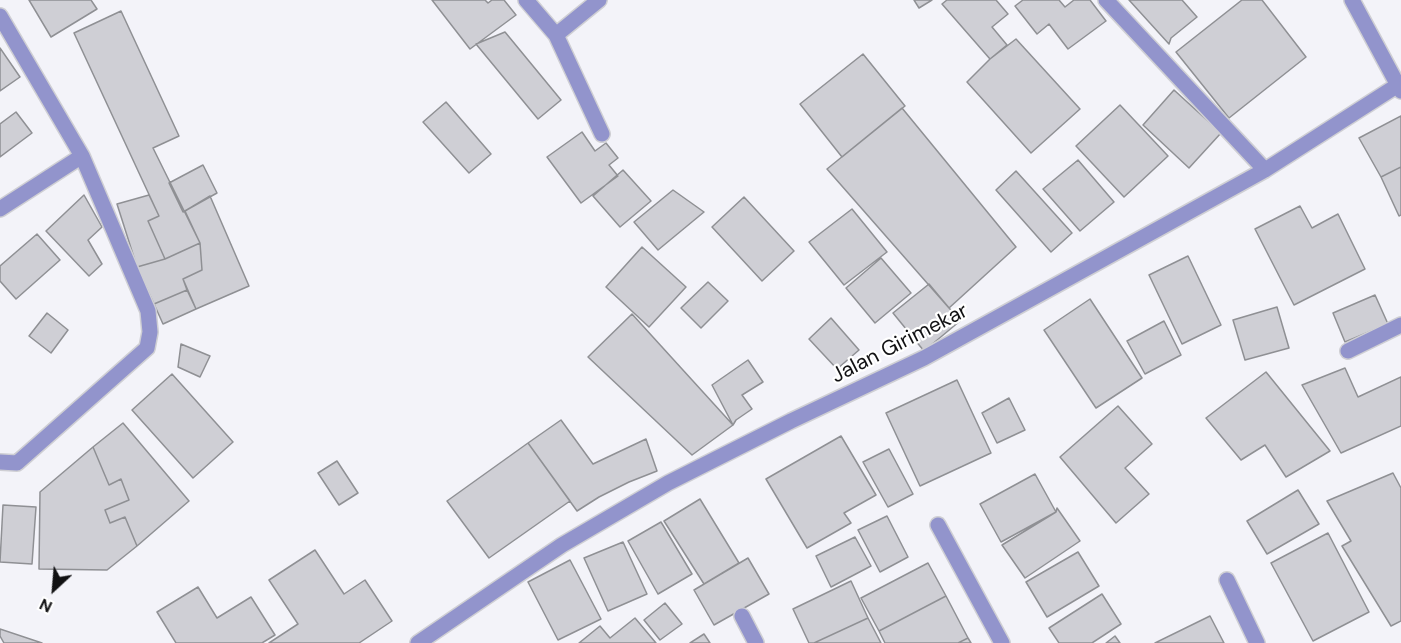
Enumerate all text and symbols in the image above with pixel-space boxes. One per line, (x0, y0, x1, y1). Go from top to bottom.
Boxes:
street label: Jalan Girimekar (828, 299, 972, 389)
north arrow (24, 559, 84, 619)
text: N (36, 594, 56, 618)

